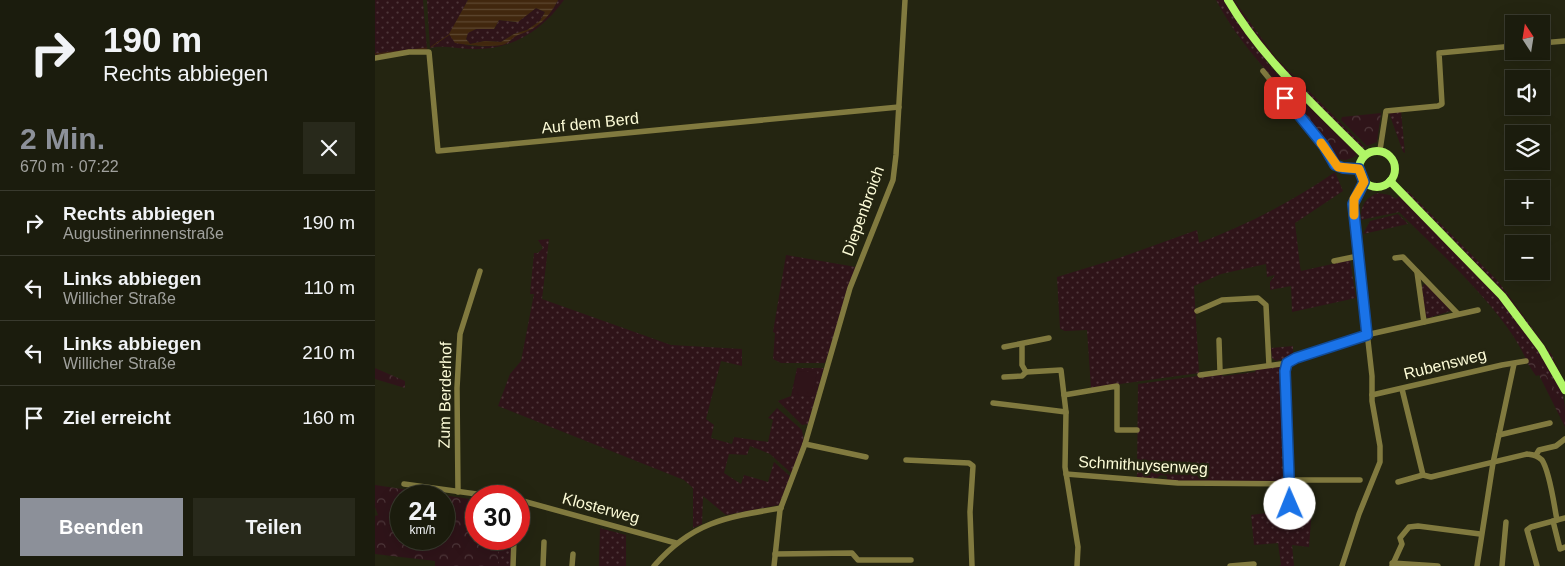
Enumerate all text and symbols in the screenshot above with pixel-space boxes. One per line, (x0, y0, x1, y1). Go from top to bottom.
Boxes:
north arrow (1505, 15, 1550, 60)
map controls (1505, 15, 1550, 280)
icon: right (20, 20, 85, 85)
text: 190 m (103, 20, 202, 59)
text: Rechts abbiegen (103, 61, 268, 86)
button: sound (1505, 70, 1550, 115)
pin (1264, 77, 1306, 119)
icon: arrive (1271, 84, 1299, 112)
street label: Auf dem Berd (540, 109, 640, 137)
text: 2 Min. (20, 122, 105, 155)
button: close (303, 122, 355, 174)
button: layers (1505, 125, 1550, 170)
text: 670 m · 07:22 (20, 158, 119, 175)
street label: Diepenbroich (839, 164, 887, 258)
button: + (1505, 180, 1550, 225)
text: Rechts abbiegen (63, 203, 215, 224)
icon: right (20, 209, 48, 237)
text: 190 m (302, 212, 355, 233)
text: Augustinerinnenstraße (63, 225, 224, 242)
button: − (1505, 235, 1550, 280)
text: Links abbiegen (63, 268, 201, 289)
icon: left (20, 274, 48, 302)
text: 110 m (304, 277, 355, 298)
text: Willicher Straße (63, 290, 176, 307)
text: Links abbiegen (63, 333, 201, 354)
icon: left (20, 339, 48, 367)
street label: Zum Berderhof (436, 341, 454, 448)
text: 210 m (302, 342, 355, 363)
street label: Rubensweg (1402, 346, 1488, 382)
text: Willicher Straße (63, 355, 176, 372)
icon: arrive (20, 404, 48, 432)
text: Ziel erreicht (63, 407, 171, 428)
text: 160 m (302, 407, 355, 428)
street label: Schmithuysenweg (1078, 453, 1208, 477)
position arrow (1263, 477, 1315, 529)
speed limit sign: 30 (465, 485, 530, 550)
street label: Klosterweg (561, 490, 641, 526)
text: 24 (409, 497, 436, 525)
button: Beenden (20, 498, 183, 556)
button: Teilen (193, 498, 355, 556)
text: km/h (409, 523, 436, 537)

